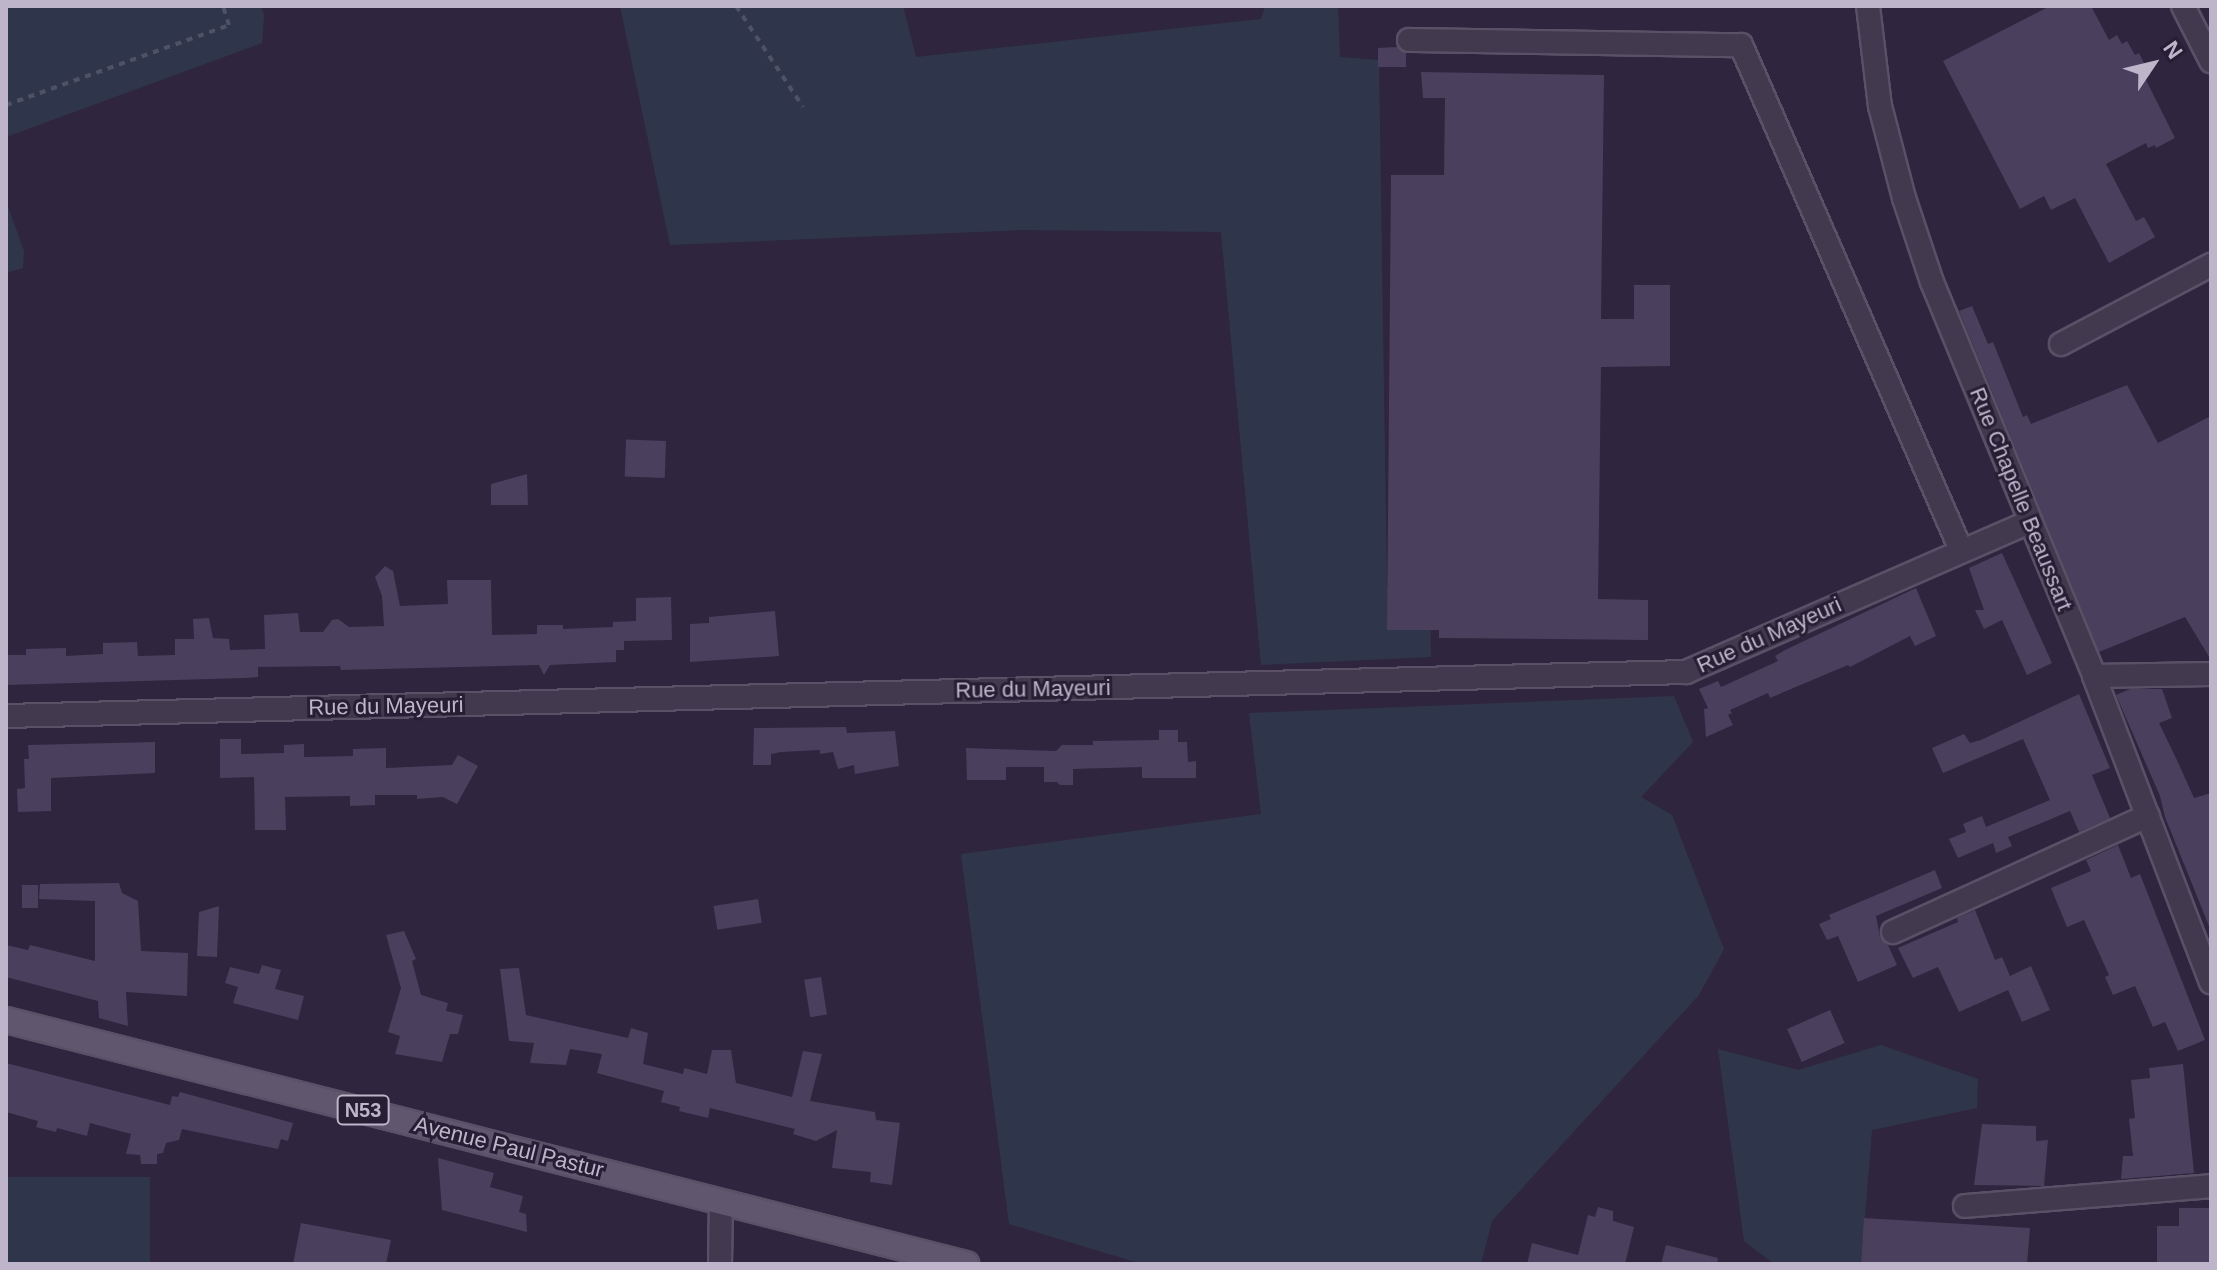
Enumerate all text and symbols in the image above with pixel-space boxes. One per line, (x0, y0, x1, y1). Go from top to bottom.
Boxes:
north arrow (2113, 24, 2193, 104)
text: N (2158, 36, 2188, 64)
street label: Rue Chapelle Beaussart (1964, 383, 2078, 615)
street label: Rue du Mayeuri (1693, 591, 1845, 679)
street label: Rue du Mayeuri (955, 674, 1111, 704)
street label: Rue du Mayeuri (308, 691, 464, 721)
road number: N53 (335, 1094, 391, 1126)
street label: Avenue Paul Pastur (412, 1111, 606, 1183)

